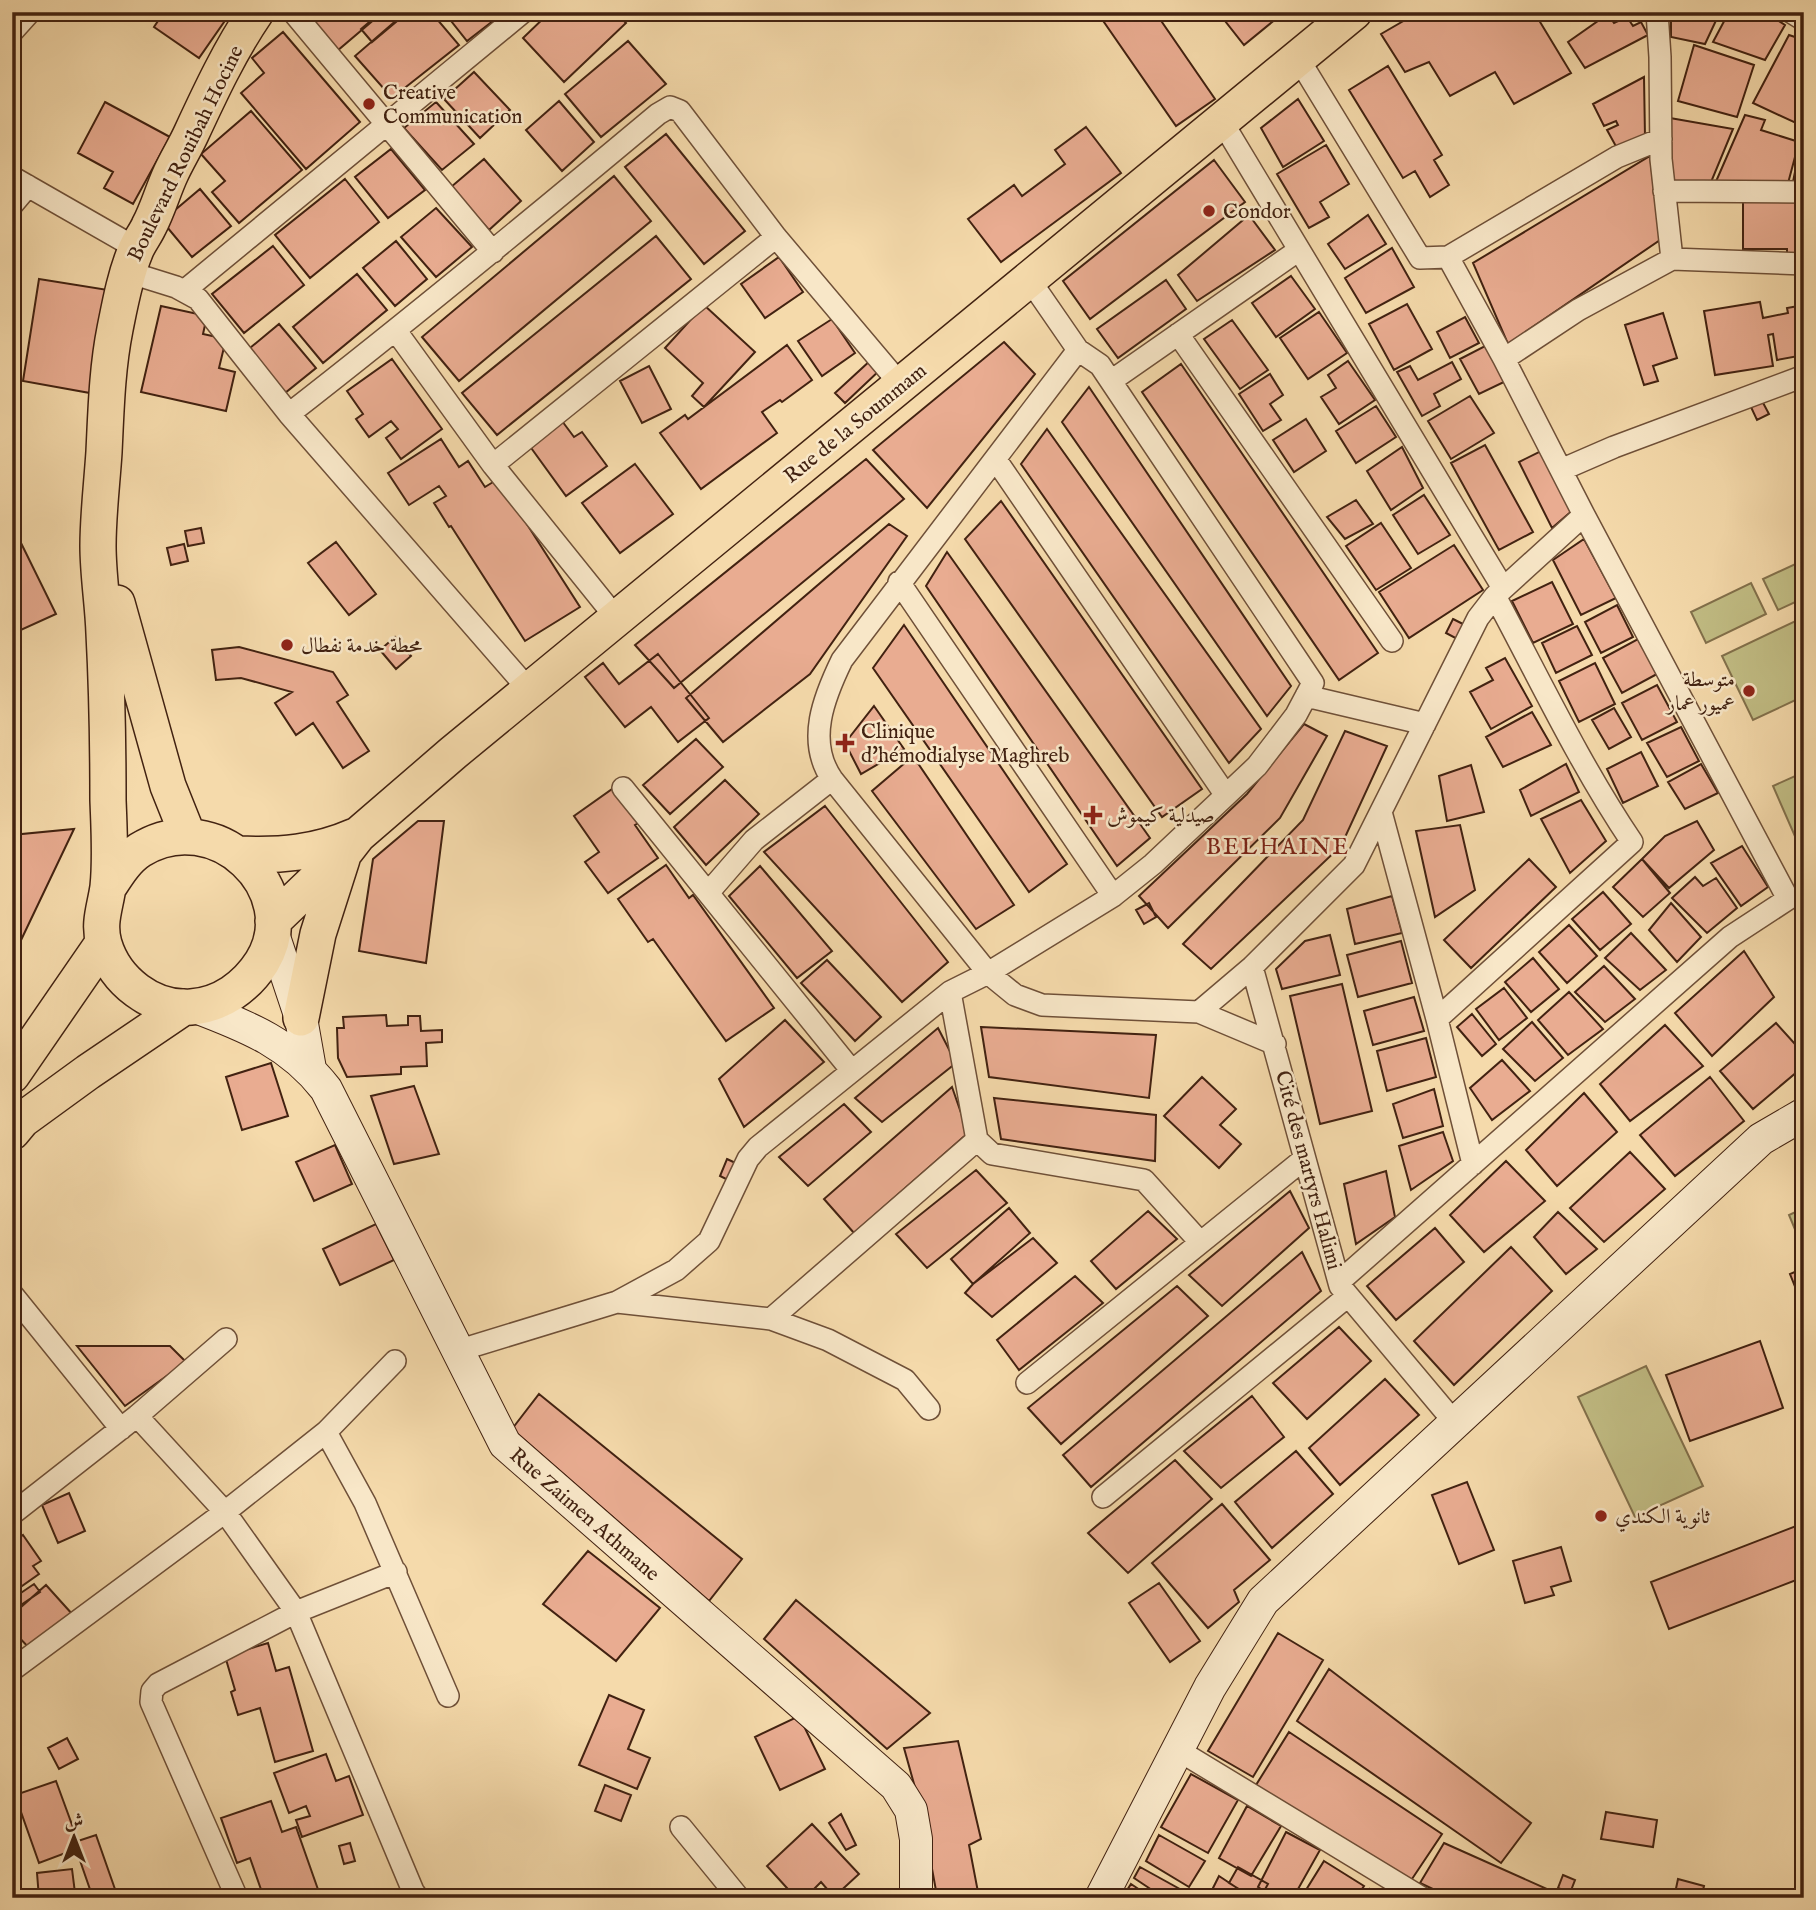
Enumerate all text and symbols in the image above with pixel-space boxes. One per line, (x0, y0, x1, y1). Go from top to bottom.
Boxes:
street label: Boulevard Rouibah Hocine (122, 41, 251, 266)
place label: Creative Communication (383, 80, 522, 131)
marker: Creative Communication (361, 96, 377, 112)
place label: Condor (1223, 199, 1291, 226)
marker: Condor (1201, 203, 1217, 219)
street label: Rue de la Soummam (779, 358, 933, 490)
place label: محطة خدمة نفطال (301, 633, 422, 660)
marker: محطة خدمة نفطال (279, 637, 295, 653)
place label: متوسطة عميور عمار (1665, 667, 1735, 718)
marker: متوسطة عميور عمار (1741, 683, 1757, 699)
place label: Clinique d'hémodialyse Maghreb (861, 719, 1069, 770)
marker: Clinique d'hémodialyse Maghreb (835, 733, 855, 753)
place label: صيدلية كيموش (1107, 803, 1215, 830)
marker: صيدلية كيموش (1085, 807, 1101, 823)
district label: BELHAINE (1206, 833, 1350, 862)
street label: Cité des martyrs Halimi (1268, 1068, 1347, 1273)
street label: Rue Zaimen Athmane (503, 1442, 665, 1588)
place label: ثانوية الكندي (1615, 1504, 1711, 1532)
marker: ثانوية الكندي (1593, 1508, 1609, 1524)
north arrow (38, 1801, 108, 1871)
text: ش (65, 1810, 83, 1834)

